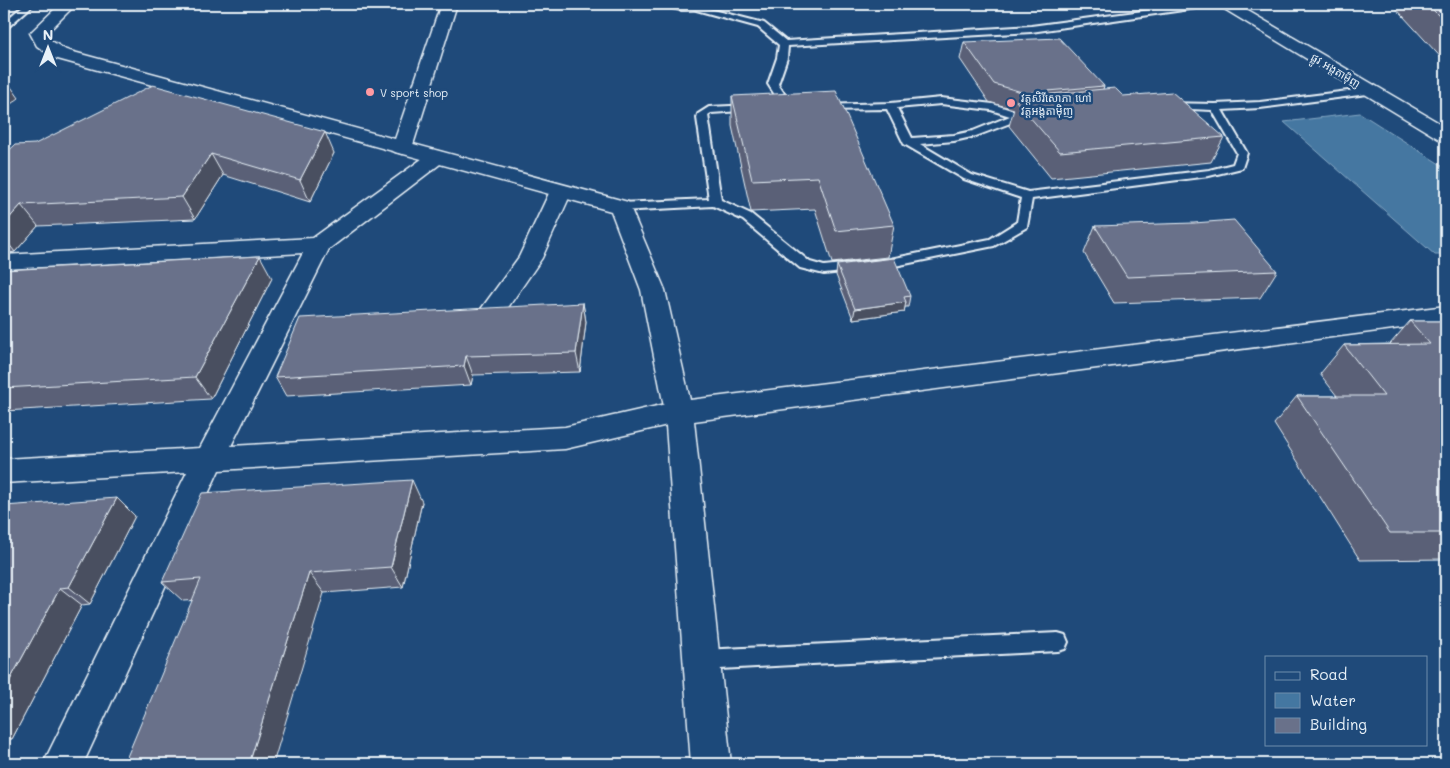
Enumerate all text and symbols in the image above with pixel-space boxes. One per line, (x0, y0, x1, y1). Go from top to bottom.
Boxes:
north arrow (22, 22, 72, 72)
text: N (43, 25, 53, 44)
street label: ផ្លូវ អង្តតាម៉ិញ (1307, 49, 1364, 94)
place label: V sport shop (380, 85, 448, 100)
marker: V sport shop (364, 86, 376, 98)
place label: វត្តសិរីសោភា ហៅ វត្តអង្តតាម៉ិញ (1021, 90, 1092, 118)
marker: វត្តសិរីសោភា ហៅ វត្តអង្តតាម៉ិញ (1005, 97, 1017, 109)
legend (1265, 656, 1428, 746)
text: Road (1310, 664, 1347, 684)
text: Water (1310, 690, 1356, 710)
text: Building (1310, 714, 1367, 734)

